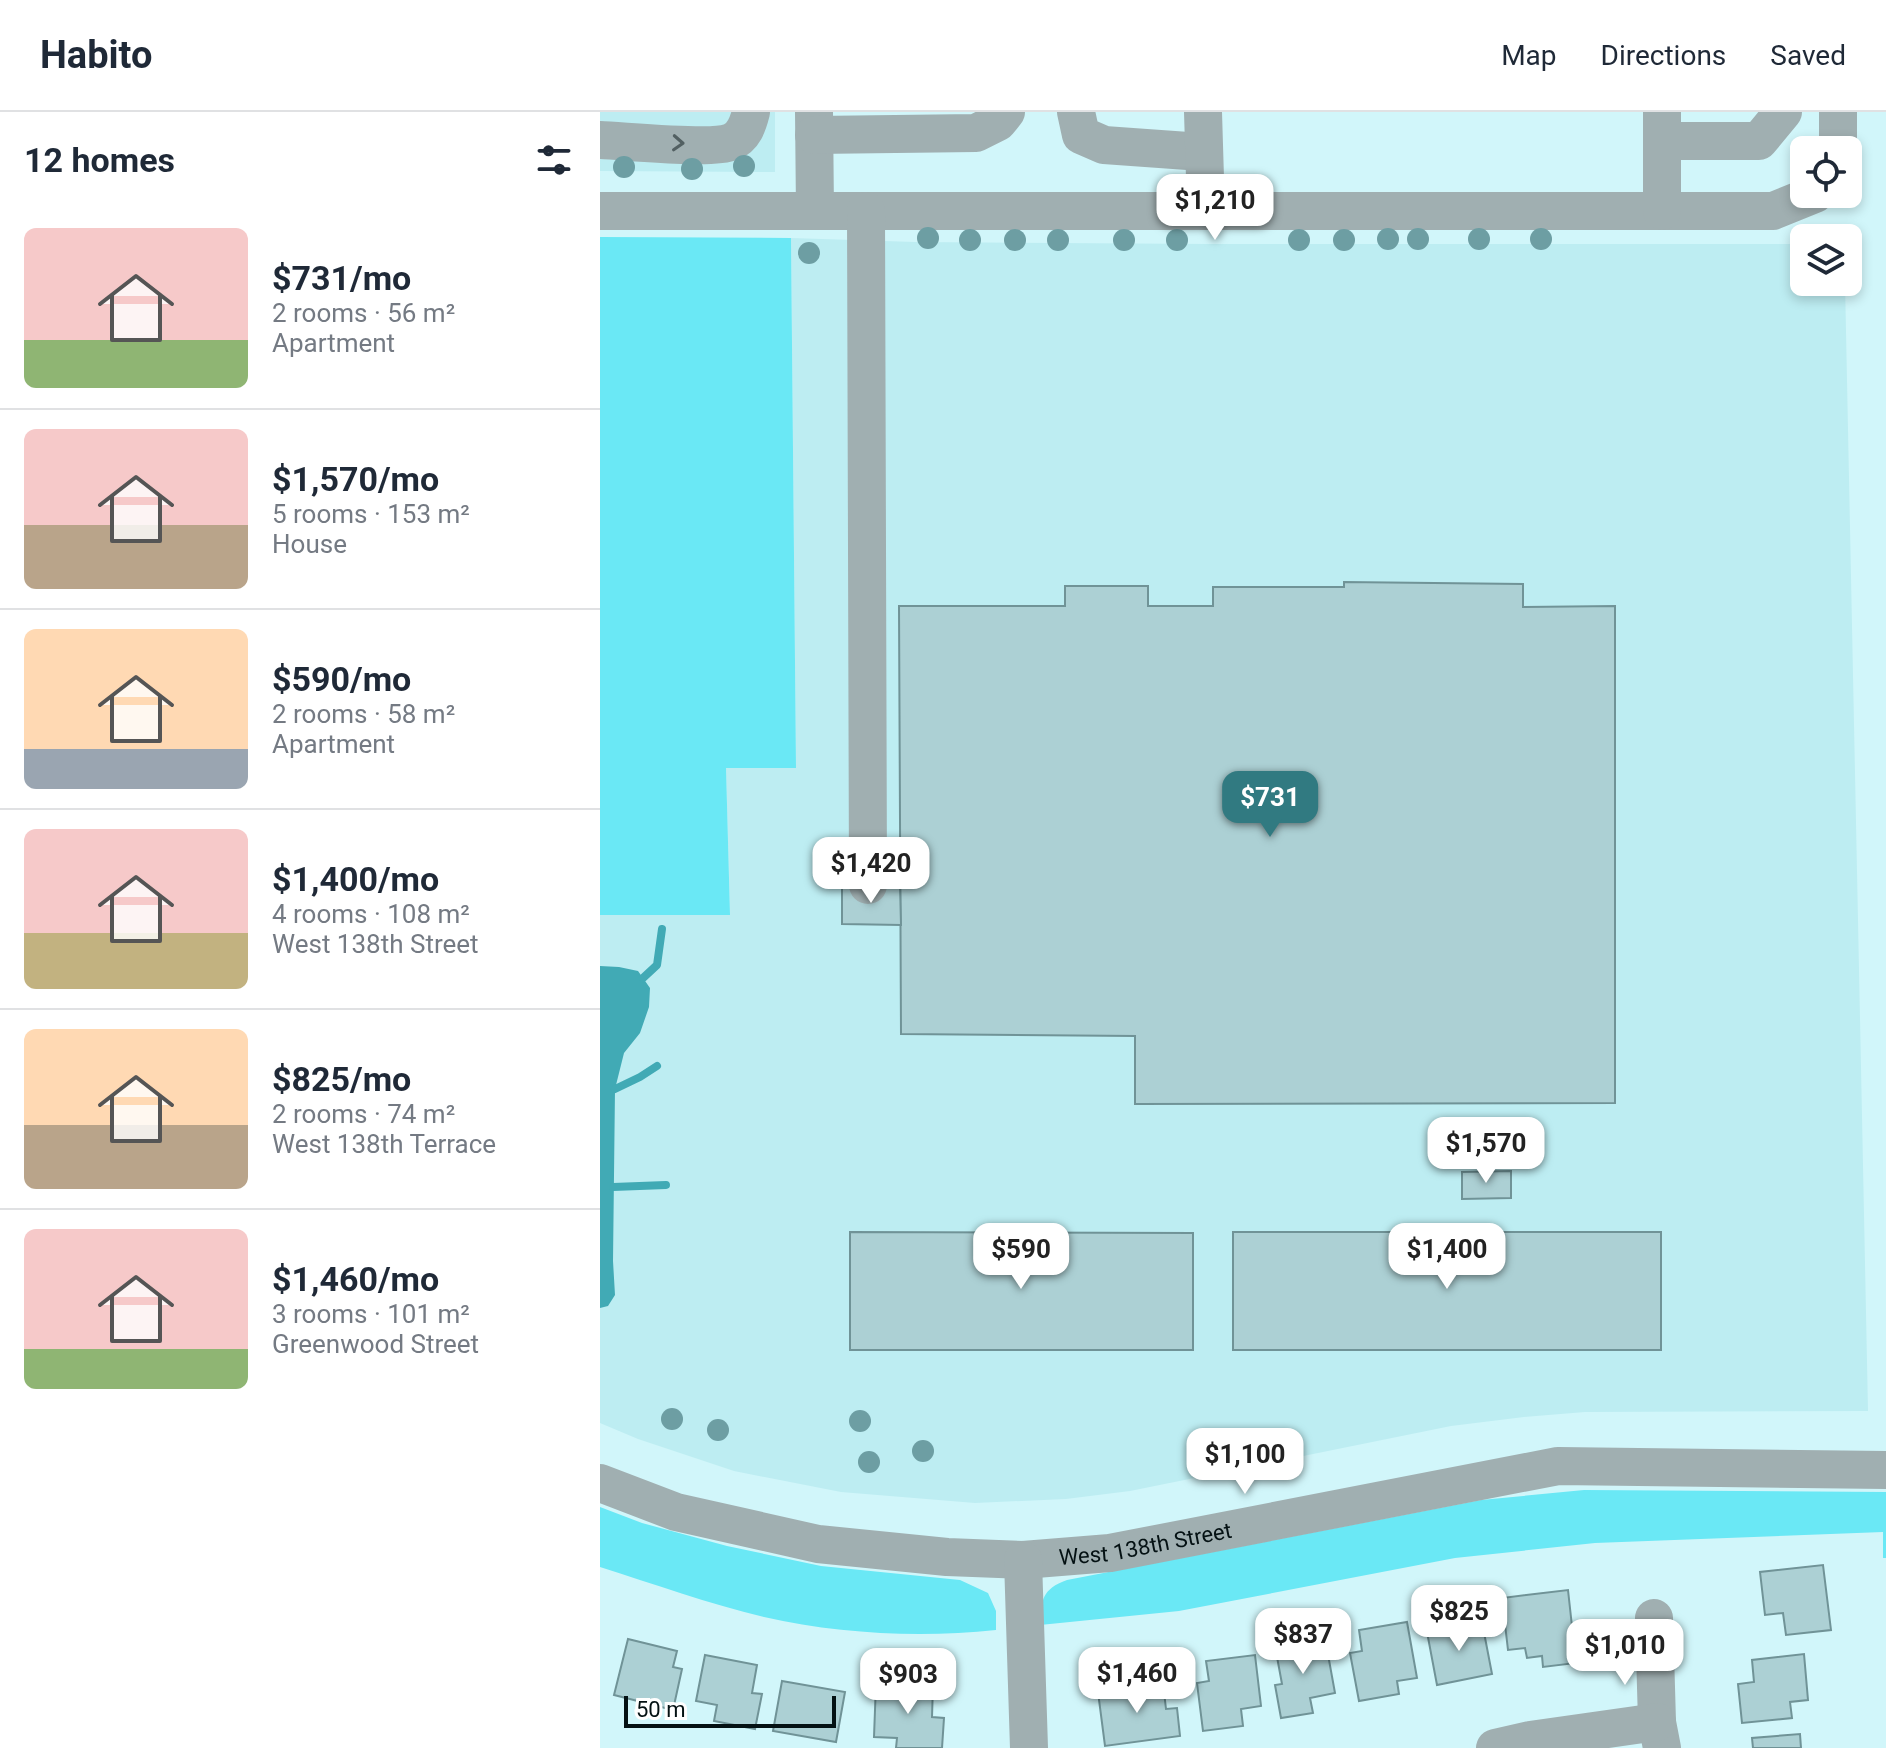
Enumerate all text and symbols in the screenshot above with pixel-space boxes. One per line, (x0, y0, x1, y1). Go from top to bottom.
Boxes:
text: Habito (40, 33, 152, 77)
text: Map (1501, 39, 1557, 72)
text: Directions (1601, 39, 1726, 72)
text: Saved (1770, 39, 1846, 72)
one-way arrow (672, 134, 685, 151)
map controls (1790, 136, 1862, 296)
button: locate (1790, 136, 1862, 208)
icon: filters (532, 138, 576, 182)
text: 12 homes (24, 140, 175, 180)
pin: $1,210 (1150, 174, 1280, 242)
text: $1,210 (1175, 185, 1255, 215)
button: layers (1790, 224, 1862, 296)
text: $731/mo (272, 258, 411, 298)
icon: home (88, 260, 184, 356)
text: 2 rooms · 56 m² (272, 298, 455, 328)
text: Apartment (272, 328, 395, 358)
text: $1,570/mo (272, 459, 439, 499)
icon: home (88, 461, 184, 557)
text: 5 rooms · 153 m² (272, 499, 470, 529)
text: House (272, 529, 347, 559)
text: $590/mo (272, 659, 411, 699)
icon: home (88, 661, 184, 757)
text: 2 rooms · 58 m² (272, 699, 455, 729)
text: Apartment (272, 729, 395, 759)
pin: $731 (1223, 771, 1317, 839)
text: $731 (1240, 782, 1300, 812)
pin: $1,420 (806, 837, 936, 905)
text: $1,420 (831, 848, 911, 878)
text: $1,400/mo (272, 859, 439, 899)
icon: home (88, 861, 184, 957)
text: 4 rooms · 108 m² (272, 899, 470, 929)
text: West 138th Street (272, 929, 479, 959)
text: $825/mo (272, 1059, 411, 1099)
icon: home (88, 1061, 184, 1157)
text: 2 rooms · 74 m² (272, 1099, 455, 1129)
pin: $1,570 (1421, 1117, 1551, 1185)
text: $1,570 (1446, 1128, 1526, 1158)
text: West 138th Terrace (272, 1129, 496, 1159)
pin: $590 (974, 1223, 1068, 1291)
pin: $1,400 (1382, 1223, 1512, 1291)
text: $590 (991, 1234, 1051, 1264)
text: $1,400 (1407, 1234, 1487, 1264)
text: $1,460/mo (272, 1259, 439, 1299)
icon: home (88, 1261, 184, 1357)
text: 3 rooms · 101 m² (272, 1299, 470, 1329)
text: Greenwood Street (272, 1329, 479, 1359)
pin: $1,100 (1180, 1428, 1310, 1496)
text: $1,100 (1205, 1439, 1285, 1469)
street label: West 138th Street (1058, 1518, 1234, 1570)
pin: $825 (1412, 1585, 1506, 1653)
text: $825 (1429, 1596, 1489, 1626)
pin: $837 (1256, 1608, 1350, 1676)
text: $837 (1273, 1619, 1333, 1649)
pin: $1,010 (1560, 1619, 1690, 1687)
text: $1,010 (1585, 1630, 1665, 1660)
pin: $1,460 (1072, 1647, 1202, 1715)
pin: $903 (861, 1648, 955, 1716)
text: $1,460 (1097, 1658, 1177, 1688)
text: $903 (878, 1659, 938, 1689)
scale bar (624, 1692, 836, 1728)
text: 50 m (636, 1697, 685, 1722)

